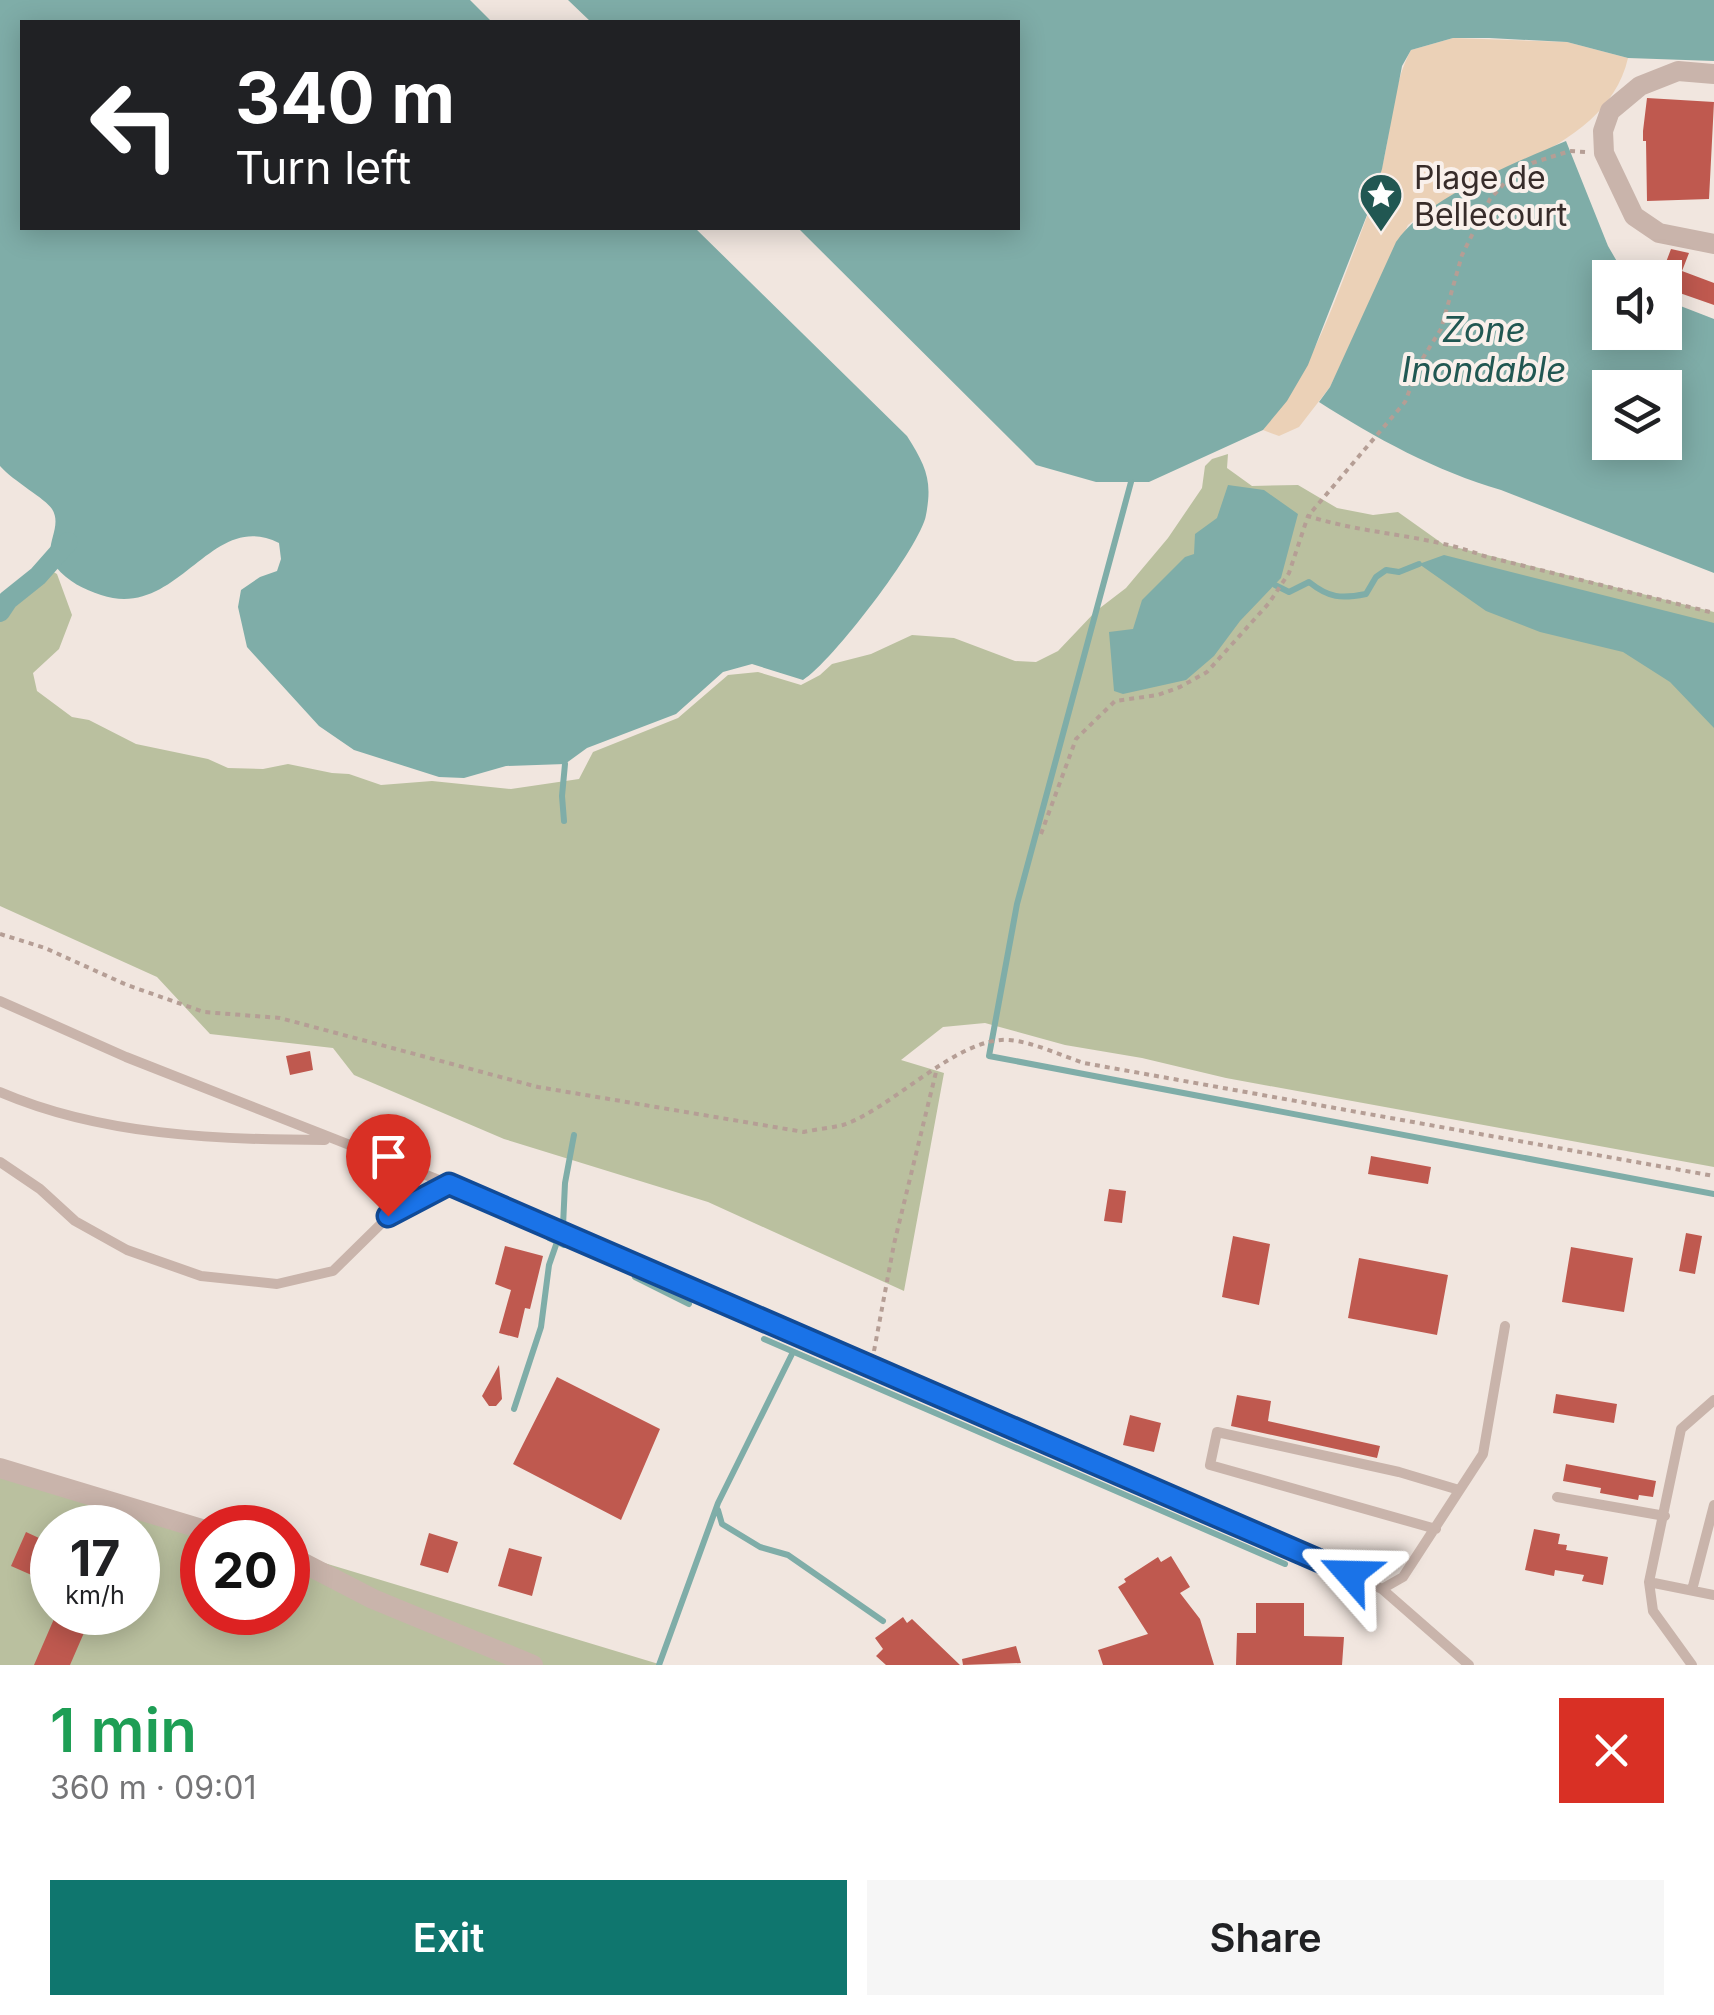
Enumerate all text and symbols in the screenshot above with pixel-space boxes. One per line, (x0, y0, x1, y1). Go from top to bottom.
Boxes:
text: 340 m (235, 55, 455, 140)
icon: left (70, 60, 200, 190)
text: Turn left (235, 140, 411, 195)
place label: Plage de Bellecourt (1414, 158, 1567, 234)
place icon: Plage de Bellecourt (1358, 172, 1404, 233)
map controls (1592, 260, 1682, 460)
button: sound (1592, 260, 1682, 350)
water label: Zone Inondable (1402, 308, 1566, 390)
button: layers (1592, 370, 1682, 460)
pin (346, 1114, 431, 1217)
icon: arrive (361, 1129, 416, 1184)
speed limit sign: 20 (180, 1505, 310, 1635)
position arrow (1298, 1522, 1402, 1626)
text: 17 (70, 1528, 120, 1588)
text: km/h (65, 1580, 125, 1610)
text: 1 min (50, 1694, 197, 1766)
button: close (1559, 1698, 1664, 1803)
text: 360 m · 09:01 (50, 1768, 257, 1807)
button: Exit (50, 1880, 847, 1995)
button: Share (867, 1880, 1664, 1995)

